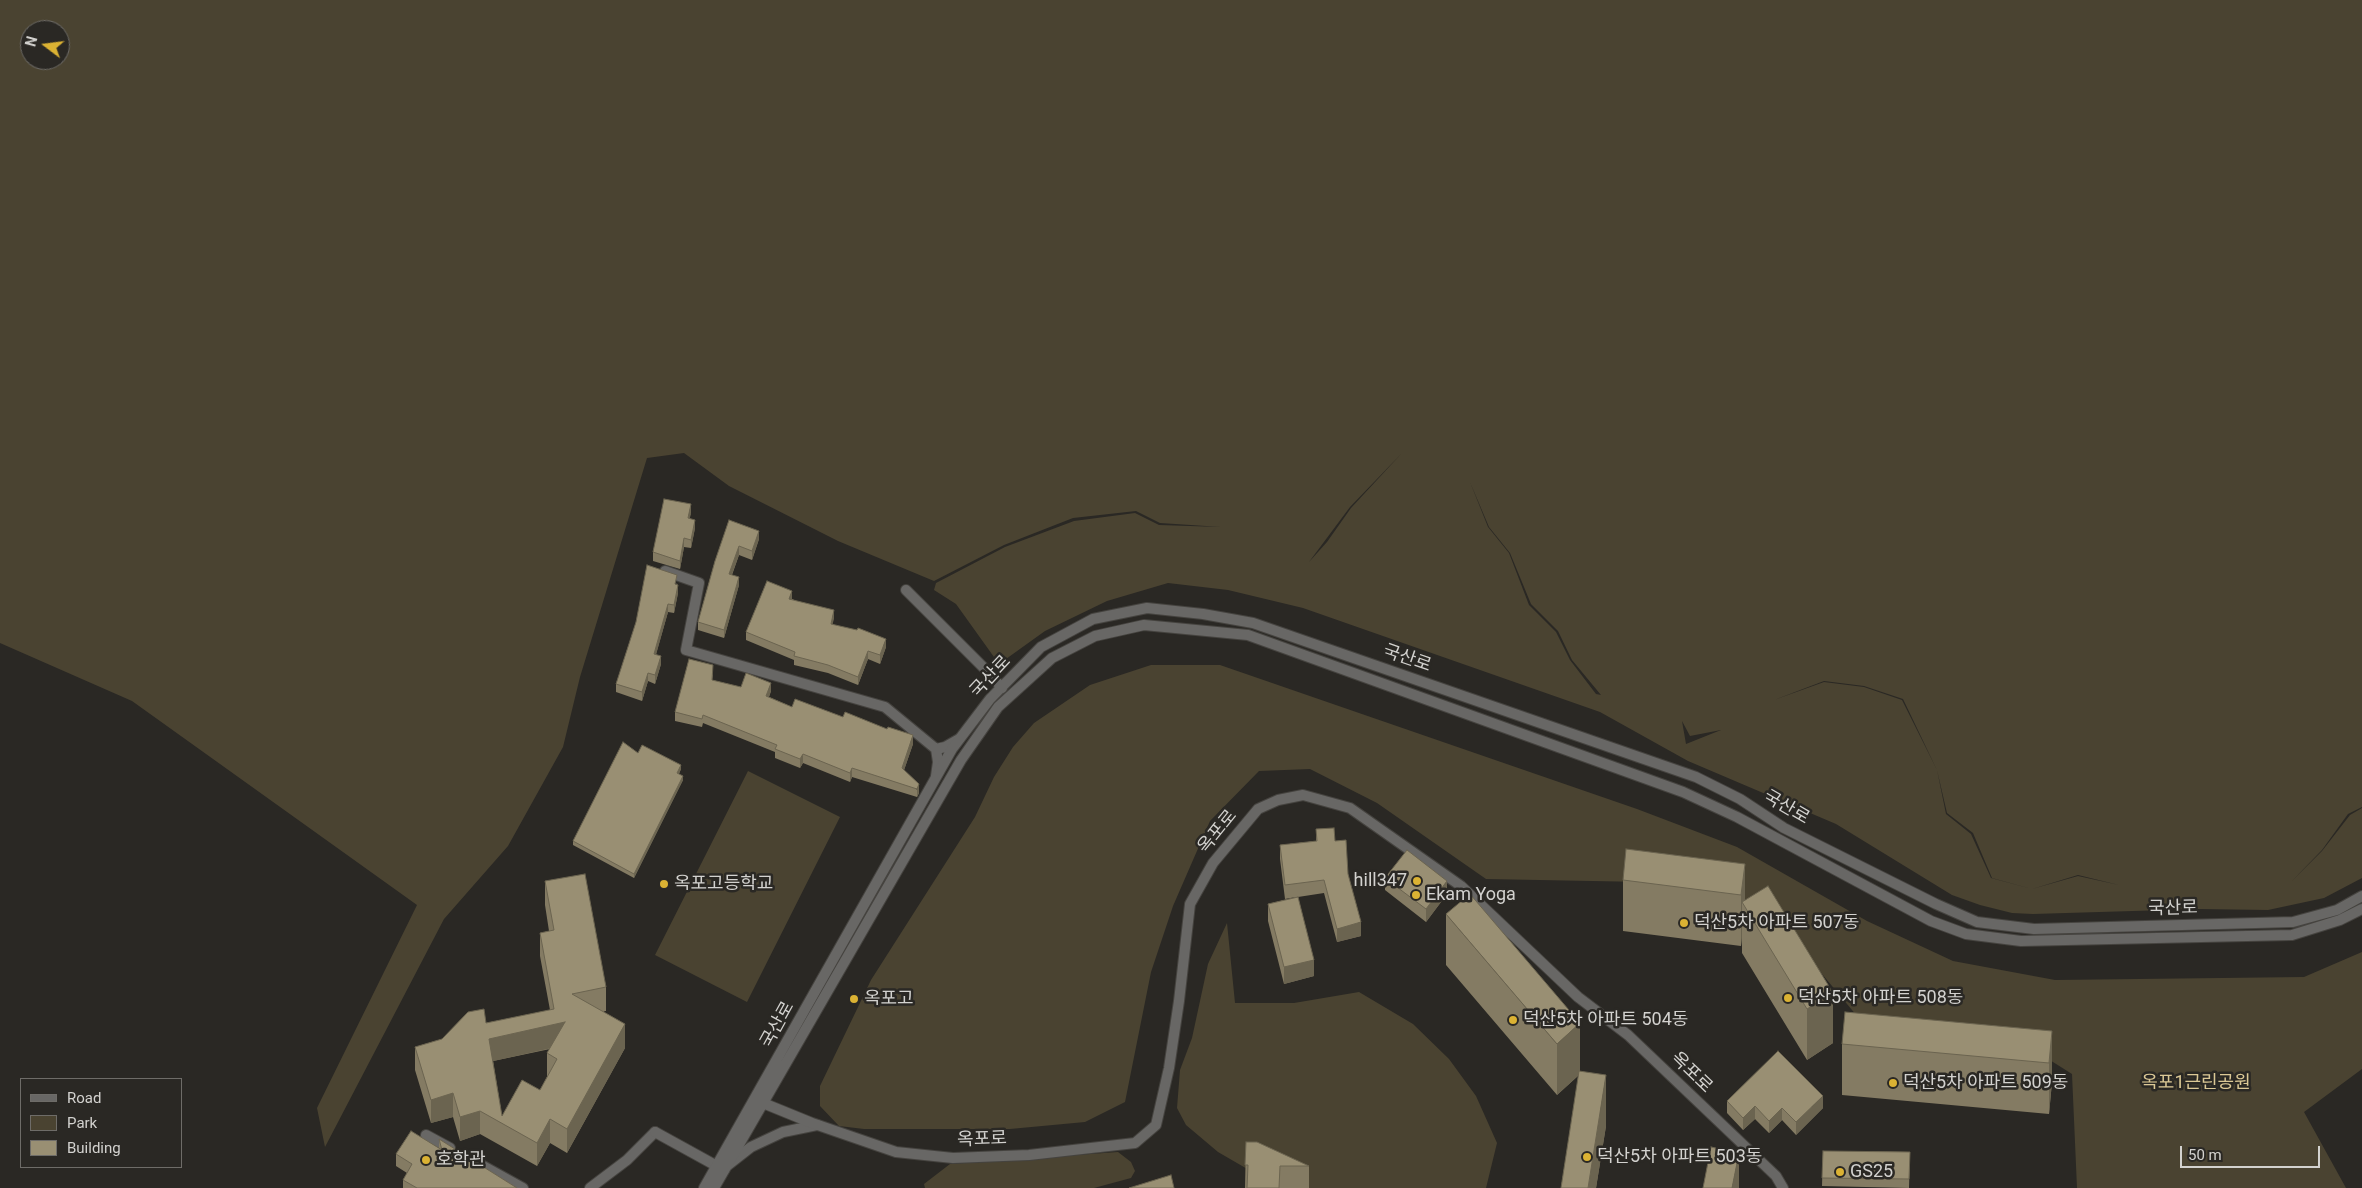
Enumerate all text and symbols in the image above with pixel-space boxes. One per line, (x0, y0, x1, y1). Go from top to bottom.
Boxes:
north arrow (20, 20, 70, 70)
text: N (22, 35, 40, 48)
street label: 국산로 (1380, 641, 1434, 677)
street label: 국산로 (966, 651, 1016, 703)
street label: 국산로 (1759, 786, 1813, 830)
street label: 옥포로 (1194, 806, 1242, 858)
place label: hill347 (1354, 870, 1407, 892)
place label: 옥포고등학교 (674, 873, 773, 895)
marker: hill347 (1411, 875, 1423, 887)
marker: 옥포고등학교 (658, 878, 670, 890)
place label: Ekam Yoga (1426, 884, 1516, 906)
marker: Ekam Yoga (1410, 889, 1422, 901)
street label: 국산로 (2148, 898, 2198, 920)
place label: 덕산5차 아파트 507동 (1694, 912, 1859, 934)
marker: 덕산5차 아파트 507동 (1678, 917, 1690, 929)
place label: 덕산5차 아파트 508동 (1798, 987, 1963, 1009)
place label: 옥포고 (864, 988, 914, 1010)
marker: 덕산5차 아파트 508동 (1782, 992, 1794, 1004)
marker: 옥포고 (848, 993, 860, 1005)
street label: 국산로 (757, 998, 799, 1052)
place label: 덕산5차 아파트 504동 (1523, 1009, 1688, 1031)
marker: 덕산5차 아파트 504동 (1507, 1014, 1519, 1026)
street label: 옥포로 (1666, 1048, 1716, 1098)
place label: 덕산5차 아파트 509동 (1903, 1072, 2068, 1094)
park label: 옥포1근린공원 (2141, 1072, 2251, 1094)
marker: 덕산5차 아파트 509동 (1887, 1077, 1899, 1089)
legend (20, 1078, 182, 1168)
text: Road (67, 1089, 101, 1107)
text: Park (67, 1114, 97, 1132)
street label: 옥포로 (957, 1128, 1007, 1152)
scale bar (2182, 1136, 2322, 1168)
text: Building (67, 1139, 121, 1157)
place label: 덕산5차 아파트 503동 (1597, 1146, 1762, 1168)
text: 50 m (2188, 1146, 2222, 1164)
place label: 호학관 (436, 1149, 486, 1171)
marker: 덕산5차 아파트 503동 (1581, 1151, 1593, 1163)
marker: 호학관 (420, 1154, 432, 1166)
place label: GS25 (1850, 1161, 1893, 1183)
marker: GS25 (1834, 1166, 1846, 1178)

